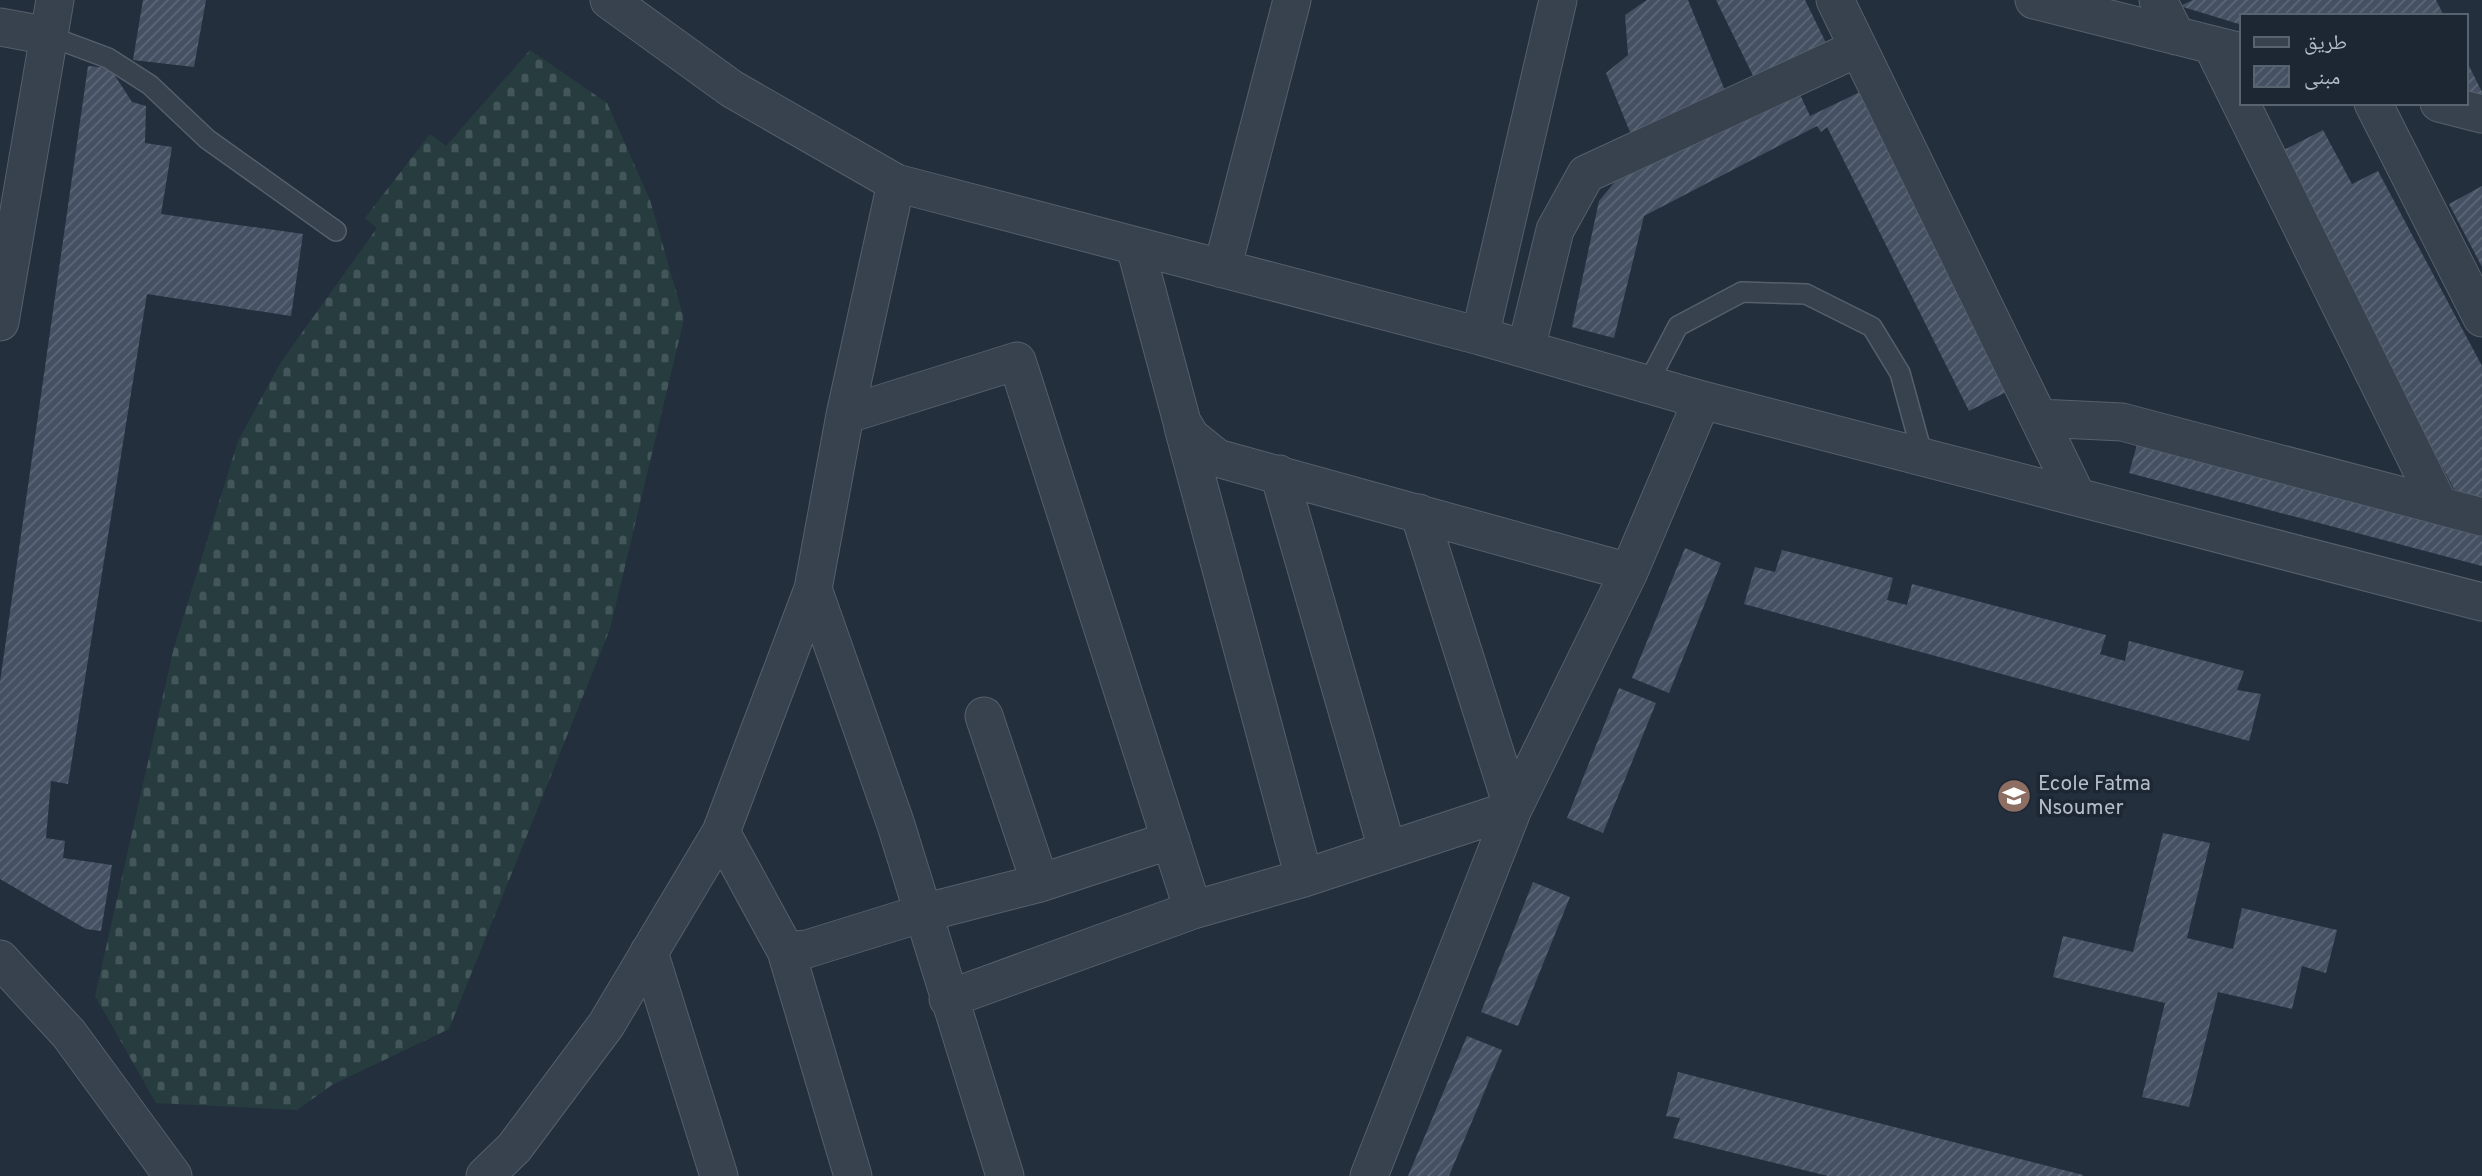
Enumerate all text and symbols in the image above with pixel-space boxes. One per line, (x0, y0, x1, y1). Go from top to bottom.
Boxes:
legend (2240, 14, 2468, 105)
text: طريق (2304, 30, 2347, 57)
text: مبنى (2304, 65, 2340, 92)
place label: Ecole Fatma Nsoumer (2038, 771, 2151, 822)
school or university icon: Ecole Fatma Nsoumer (1995, 777, 2033, 815)

